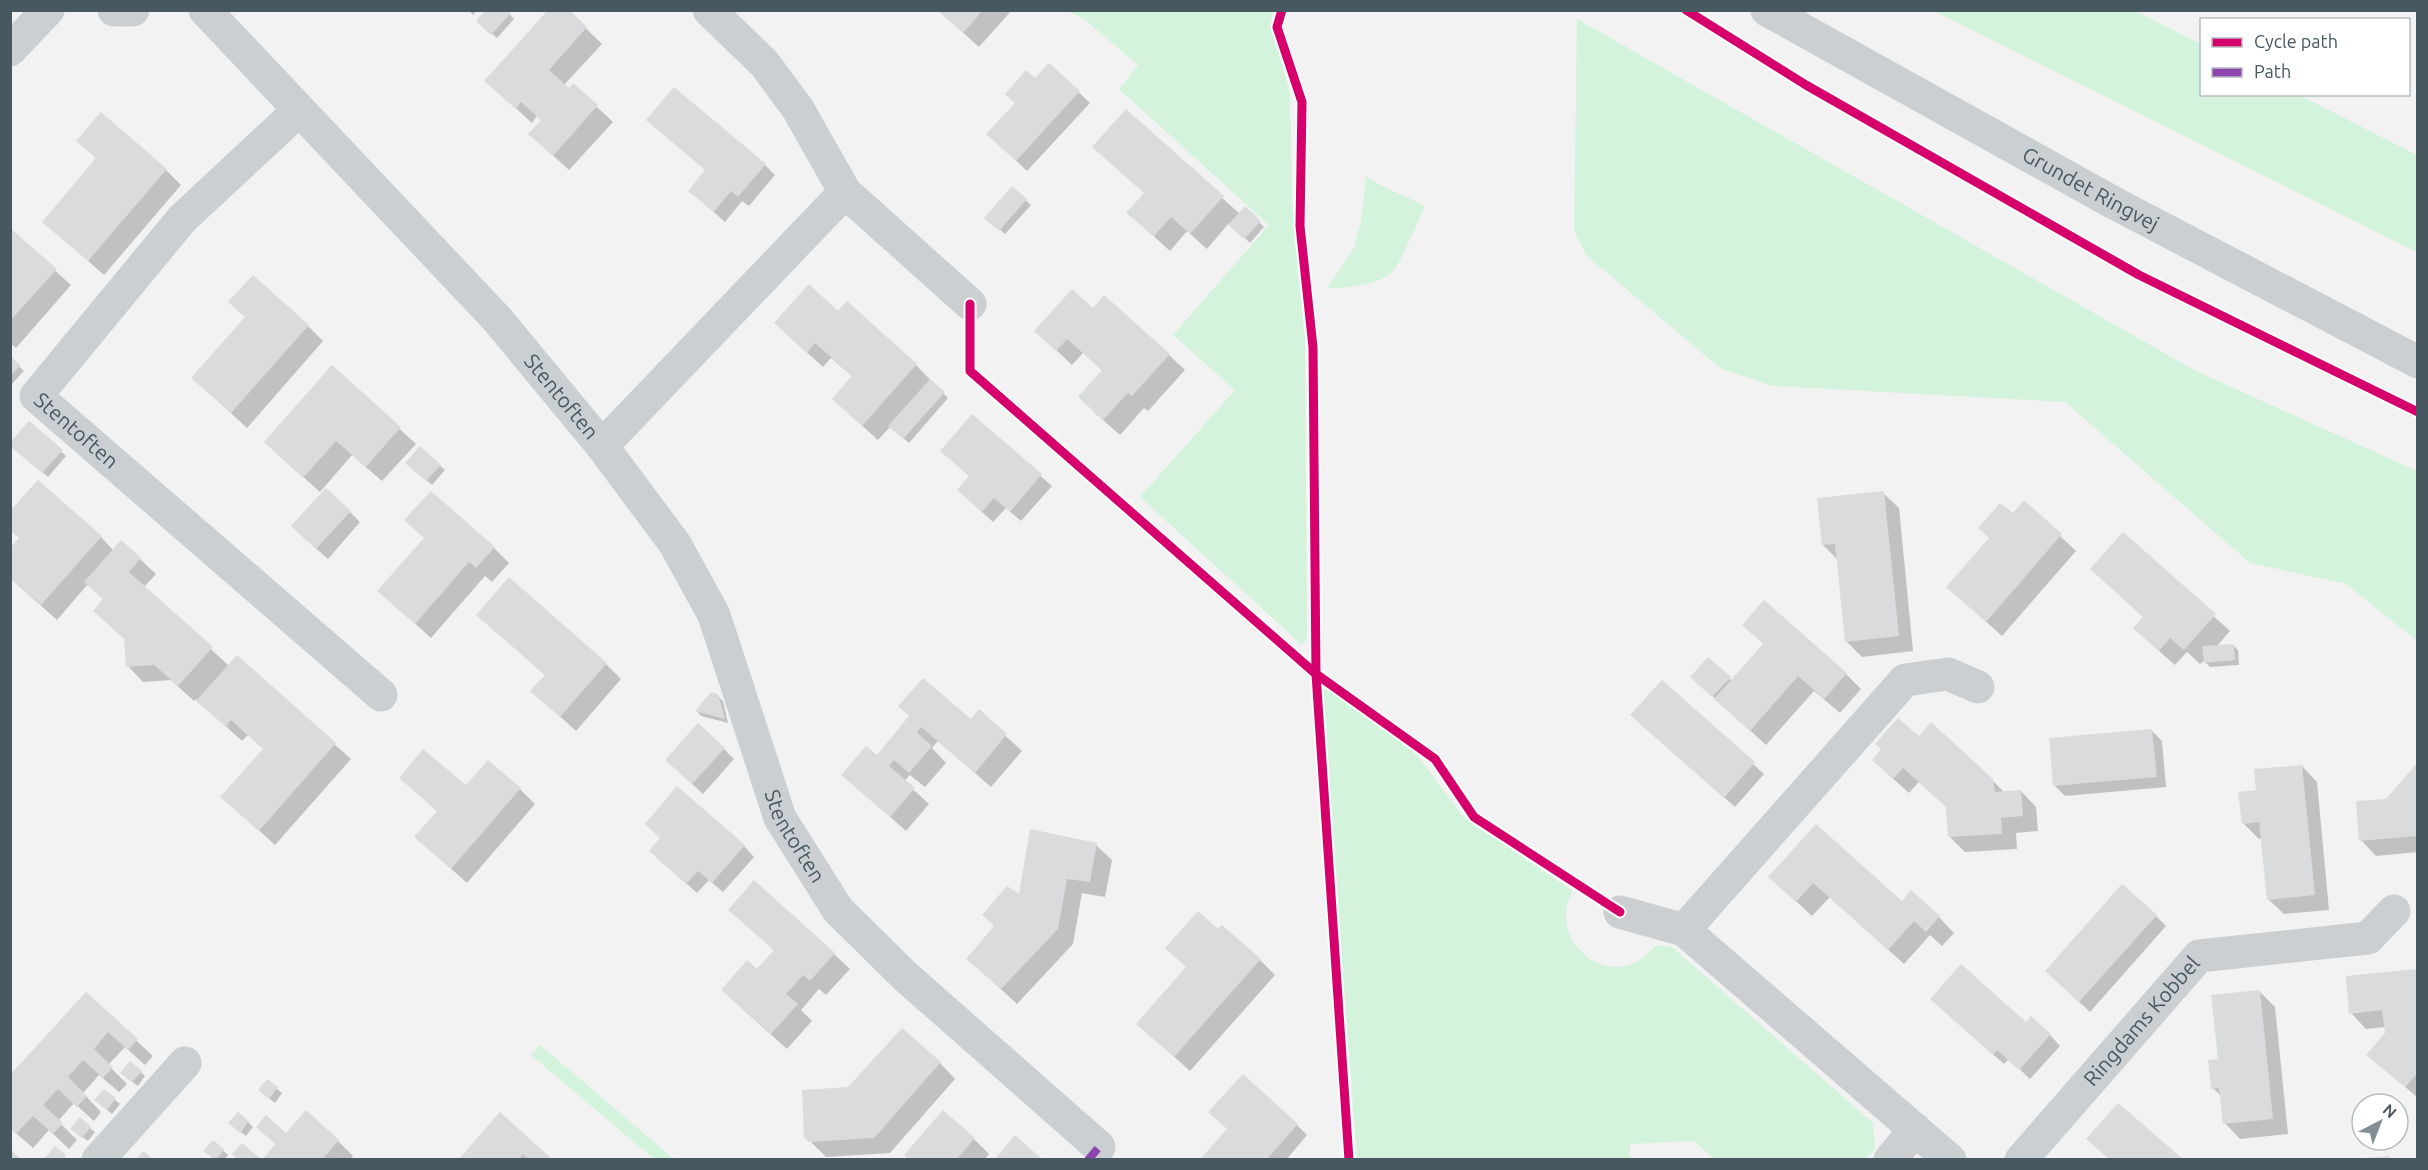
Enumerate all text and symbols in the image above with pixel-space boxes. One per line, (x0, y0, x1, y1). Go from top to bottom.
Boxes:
legend (2200, 18, 2410, 96)
text: Cycle path (2254, 31, 2338, 51)
text: Path (2254, 61, 2291, 81)
street label: Grundet Ringvej (2019, 142, 2163, 235)
street label: Stentoften (520, 349, 604, 443)
street label: Stentoften (30, 387, 124, 473)
street label: Stentoften (761, 786, 830, 886)
street label: Ringdams Kobbel (2078, 951, 2204, 1090)
north arrow (2350, 1092, 2410, 1152)
text: N (2380, 1100, 2400, 1122)

